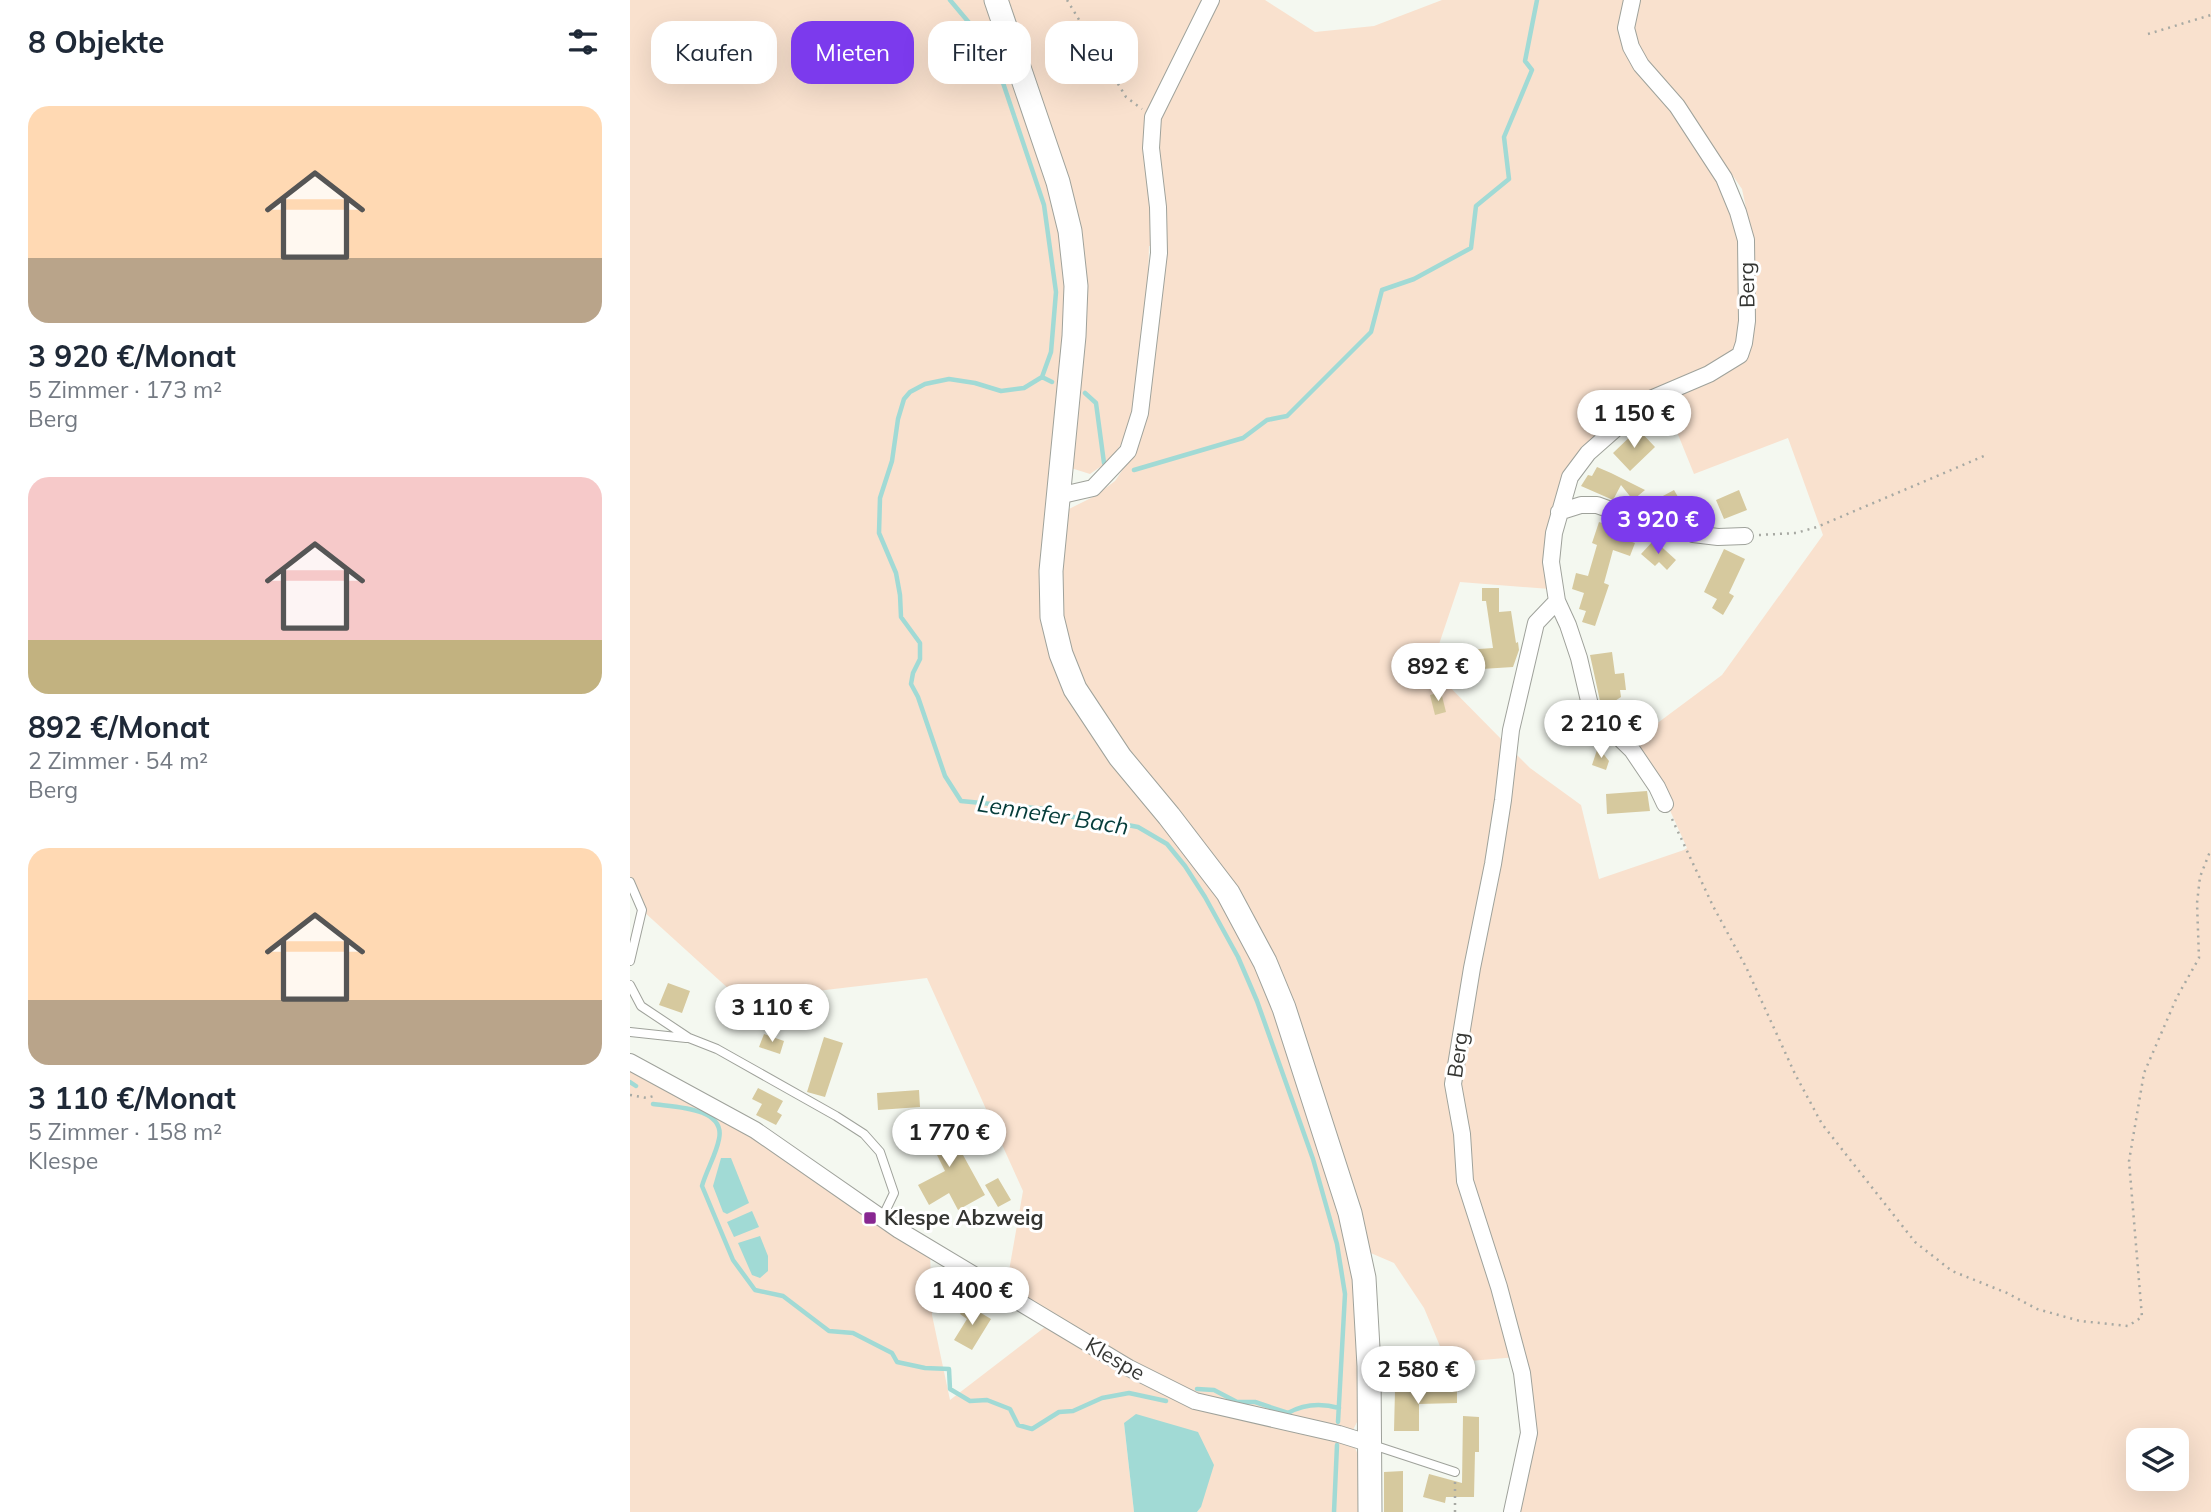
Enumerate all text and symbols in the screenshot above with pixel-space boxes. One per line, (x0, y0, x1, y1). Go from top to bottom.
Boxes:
chip: Kaufen (651, 21, 777, 84)
chip: Mieten (791, 21, 914, 84)
chip: Filter (928, 21, 1031, 84)
chip: Neu (1045, 21, 1138, 84)
text: 8 Objekte (28, 23, 164, 61)
icon: filters (564, 23, 602, 61)
icon: home (252, 152, 378, 278)
street label: Berg (1733, 262, 1759, 308)
text: 3 920 €/Monat (28, 337, 236, 375)
text: 5 Zimmer · 173 m² (28, 375, 222, 404)
pin: 1 150 € (1569, 391, 1699, 450)
text: 1 150 € (1593, 398, 1675, 427)
text: Berg (28, 404, 78, 433)
pin: 3 920 € (1593, 496, 1723, 556)
text: 3 920 € (1617, 504, 1699, 533)
icon: home (252, 523, 378, 649)
pin: 892 € (1389, 644, 1487, 703)
text: 892 € (1407, 651, 1469, 680)
pin: 2 210 € (1536, 700, 1666, 760)
text: 892 €/Monat (28, 708, 210, 746)
text: 2 210 € (1560, 708, 1642, 737)
text: 2 Zimmer · 54 m² (28, 746, 208, 775)
text: Berg (28, 775, 78, 804)
water label: Lennefer Bach (975, 788, 1131, 841)
icon: home (252, 894, 378, 1020)
pin: 3 110 € (707, 984, 837, 1044)
text: 3 110 € (731, 992, 813, 1021)
street label: Berg (1441, 1030, 1473, 1079)
text: 3 110 €/Monat (28, 1079, 236, 1117)
pin: 1 770 € (884, 1110, 1014, 1169)
text: 5 Zimmer · 158 m² (28, 1117, 222, 1146)
text: 1 770 € (908, 1117, 990, 1146)
text: Klespe (28, 1146, 98, 1175)
place label: Klespe Abzweig (884, 1204, 1044, 1230)
marker: Klespe Abzweig (862, 1210, 878, 1226)
pin: 1 400 € (907, 1268, 1037, 1327)
text: 1 400 € (931, 1275, 1013, 1304)
street label: Klespe (1081, 1331, 1150, 1385)
pin: 2 580 € (1353, 1346, 1483, 1406)
text: 2 580 € (1377, 1354, 1459, 1383)
map controls (2126, 1428, 2189, 1491)
button: layers (2126, 1428, 2189, 1491)

